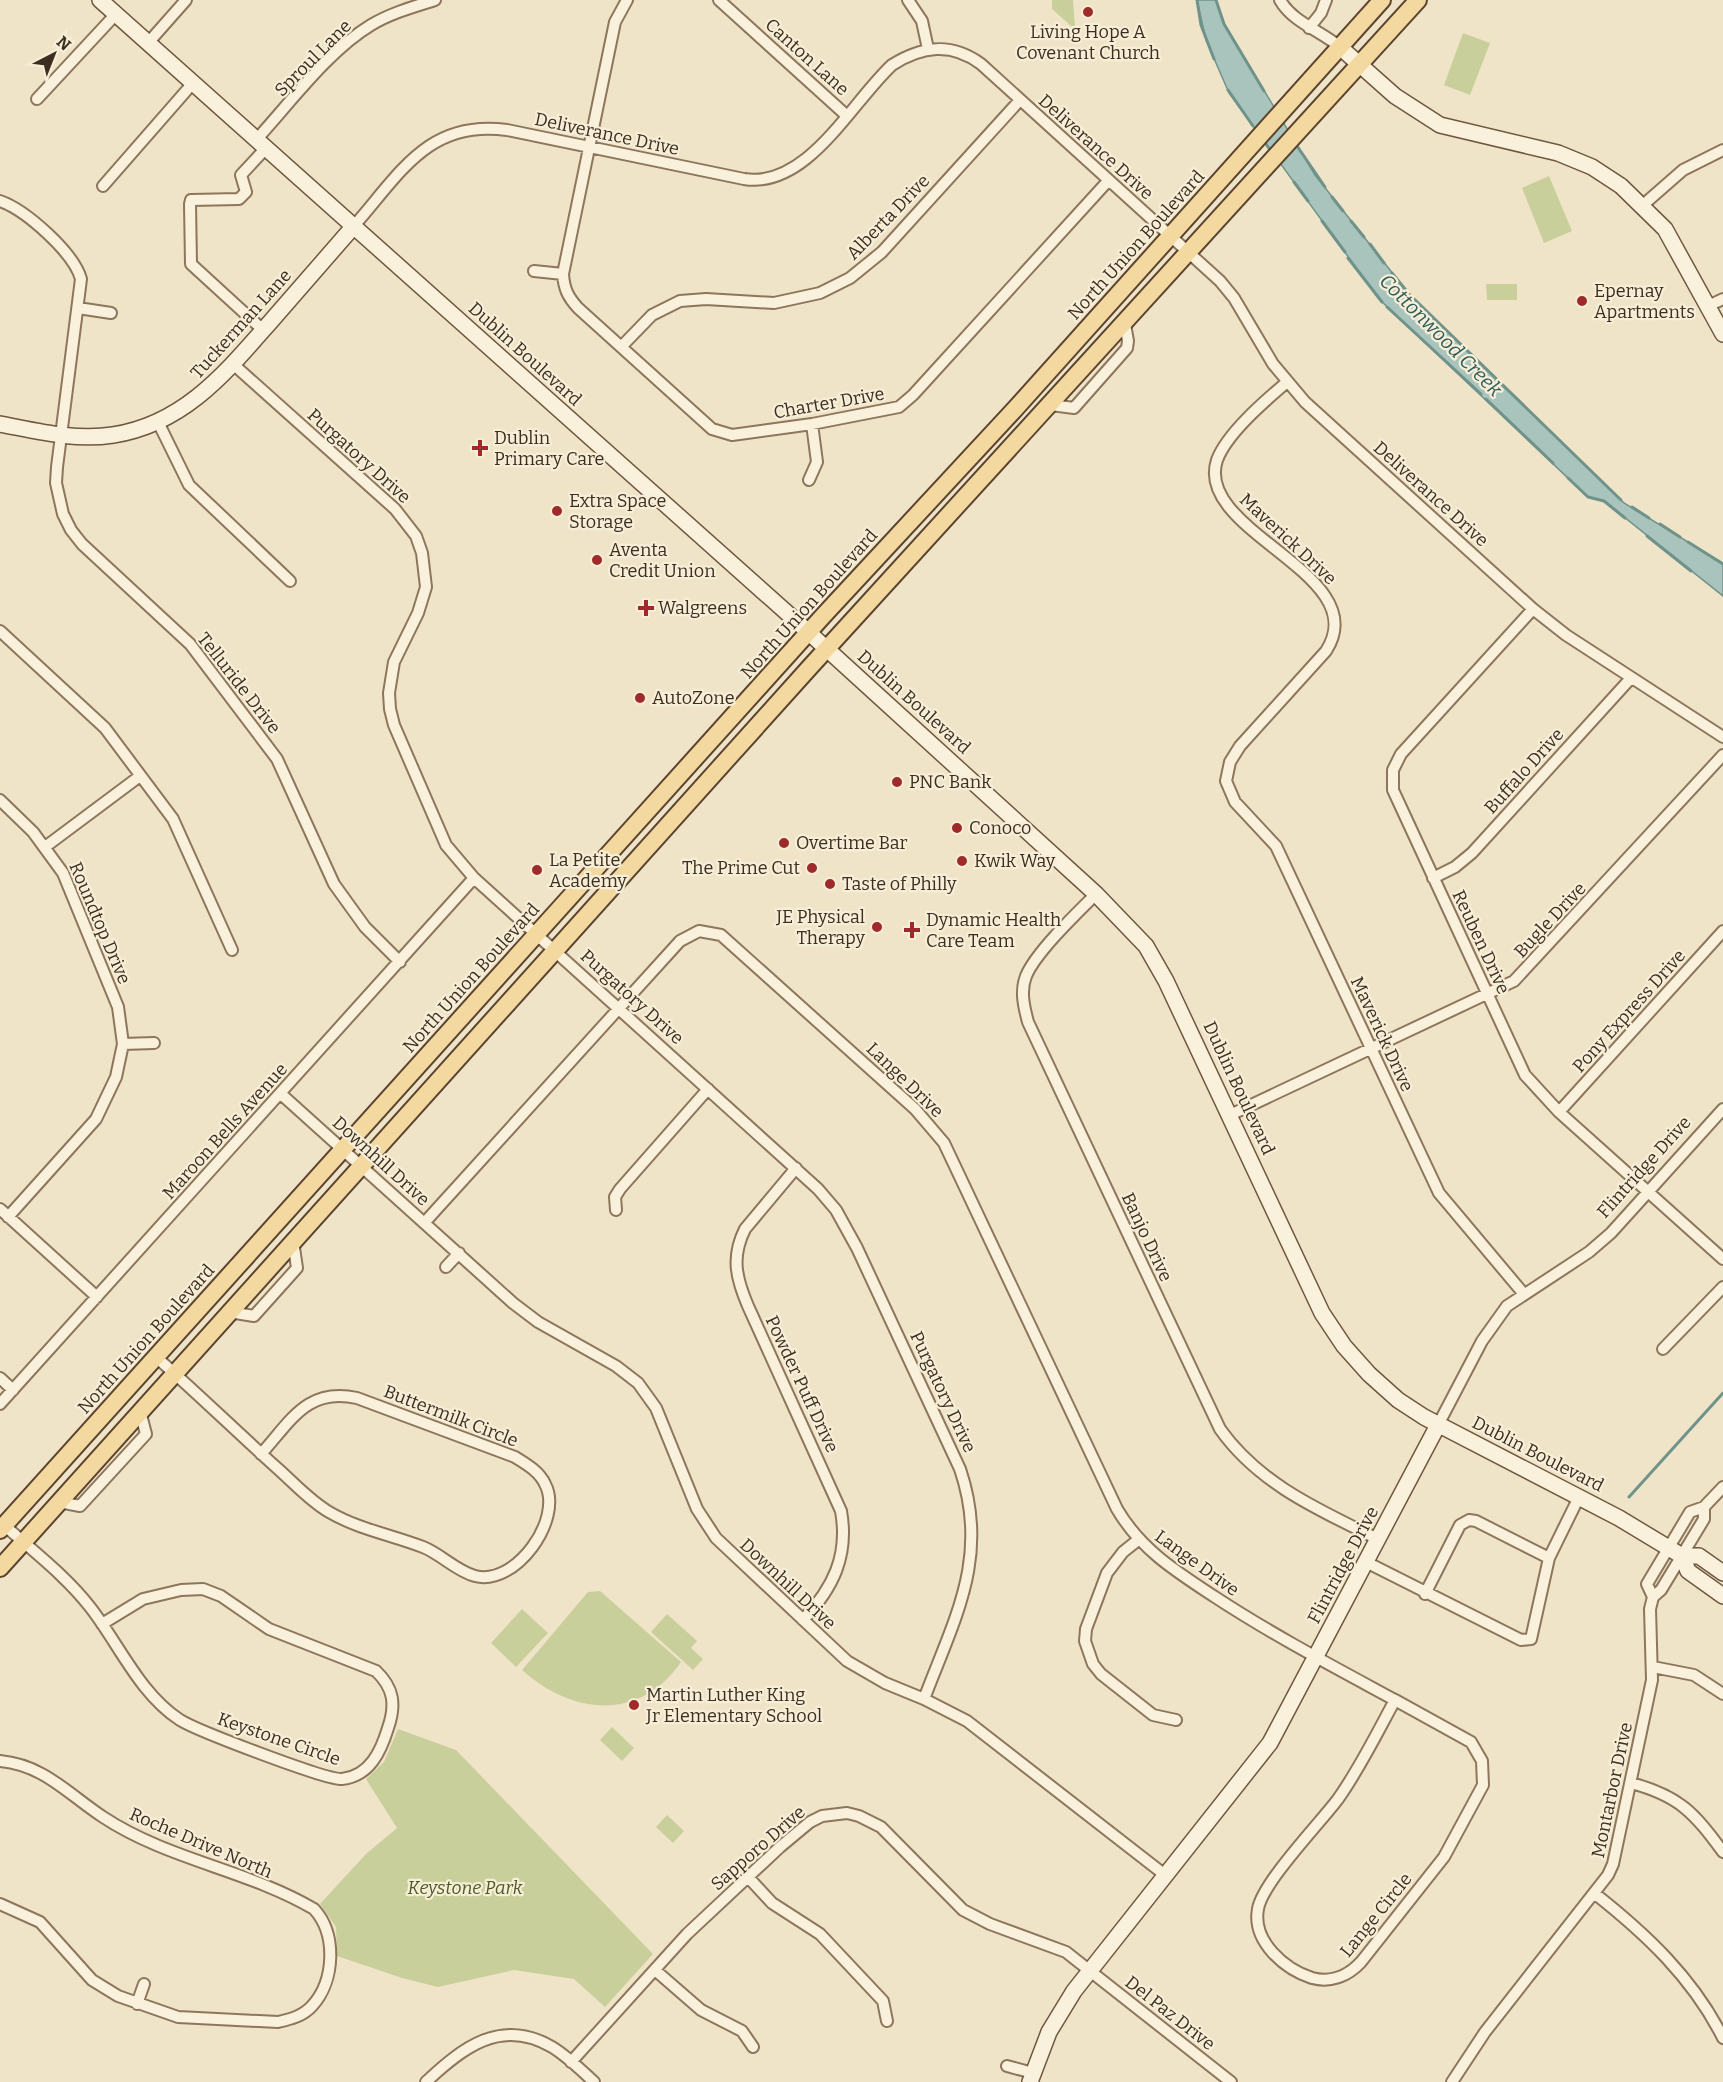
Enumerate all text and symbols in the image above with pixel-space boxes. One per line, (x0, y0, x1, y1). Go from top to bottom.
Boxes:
marker: Living Hope A Covenant Church (1081, 5, 1095, 19)
street label: Canton Lane (761, 14, 853, 100)
street label: Sproul Lane (270, 15, 356, 101)
place label: Living Hope A Covenant Church (1016, 21, 1160, 64)
north arrow (24, 24, 84, 84)
text: N (53, 32, 75, 54)
street label: Deliverance Drive (1034, 90, 1158, 204)
street label: Deliverance Drive (533, 108, 681, 160)
street label: North Union Boulevard (1063, 165, 1209, 324)
street label: Alberta Drive (842, 170, 934, 264)
street label: Tuckerman Lane (186, 265, 296, 383)
water label: Cottonwood Creek (1375, 269, 1507, 401)
place label: Epernay Apartments (1594, 280, 1695, 323)
marker: Epernay Apartments (1575, 294, 1589, 308)
street label: Dublin Boulevard (464, 297, 586, 411)
street label: Charter Drive (772, 382, 886, 424)
street label: Purgatory Drive (303, 404, 415, 508)
place label: Dublin Primary Care (494, 427, 604, 470)
street label: Deliverance Drive (1369, 437, 1493, 551)
marker: Dublin Primary Care (471, 439, 489, 457)
street label: Maverick Drive (1235, 489, 1341, 589)
place label: Extra Space Storage (569, 490, 666, 533)
marker: Extra Space Storage (550, 504, 564, 518)
street label: North Union Boulevard (736, 524, 882, 683)
place label: Aventa Credit Union (609, 539, 716, 582)
marker: Aventa Credit Union (590, 553, 604, 567)
place label: Walgreens (658, 597, 747, 619)
marker: Walgreens (639, 601, 653, 615)
street label: Telluride Drive (193, 628, 285, 738)
street label: Dublin Boulevard (853, 645, 975, 759)
place label: AutoZone (652, 687, 735, 709)
marker: AutoZone (633, 691, 647, 705)
street label: Buffalo Drive (1480, 724, 1568, 818)
place label: PNC Bank (909, 771, 992, 793)
marker: PNC Bank (890, 775, 904, 789)
place label: Conoco (969, 817, 1031, 839)
marker: Conoco (950, 821, 964, 835)
place label: Overtime Bar (796, 832, 908, 854)
marker: Overtime Bar (777, 836, 791, 850)
place label: La Petite Academy (549, 849, 627, 892)
place label: Kwik Way (974, 850, 1056, 872)
marker: Kwik Way (955, 854, 969, 868)
place label: The Prime Cut (682, 857, 800, 879)
street label: Roundtop Drive (64, 859, 136, 987)
marker: The Prime Cut (805, 861, 819, 875)
marker: La Petite Academy (530, 863, 544, 877)
place label: Taste of Philly (842, 873, 957, 895)
marker: Taste of Philly (823, 877, 837, 891)
street label: Bugle Drive (1509, 878, 1591, 962)
street label: Reuben Drive (1447, 887, 1515, 997)
street label: North Union Boulevard (398, 898, 544, 1057)
place label: JE Physical Therapy (775, 906, 865, 949)
place label: Dynamic Health Care Team (926, 909, 1061, 952)
marker: JE Physical Therapy (870, 920, 884, 934)
marker: Dynamic Health Care Team (903, 921, 921, 939)
street label: Purgatory Drive (576, 945, 688, 1049)
street label: Pony Express Drive (1568, 945, 1690, 1077)
street label: Maverick Drive (1346, 973, 1418, 1095)
street label: Dublin Boulevard (1198, 1018, 1280, 1158)
street label: Lange Drive (862, 1038, 948, 1122)
street label: Maroon Bells Avenue (158, 1058, 292, 1204)
street label: Flintridge Drive (1592, 1111, 1696, 1223)
street label: Downhill Drive (328, 1112, 434, 1210)
street label: Banjo Drive (1117, 1189, 1177, 1285)
street label: North Union Boulevard (73, 1259, 219, 1418)
street label: Powder Puff Drive (761, 1312, 843, 1456)
street label: Purgatory Drive (905, 1328, 981, 1456)
street label: Buttermilk Circle (381, 1380, 521, 1452)
street label: Dublin Boulevard (1469, 1411, 1608, 1497)
street label: Flintridge Drive (1303, 1503, 1383, 1627)
street label: Lange Drive (1151, 1525, 1243, 1601)
street label: Downhill Drive (735, 1534, 841, 1634)
place label: Martin Luther King Jr Elementary School (645, 1684, 822, 1727)
marker: Martin Luther King Jr Elementary School (627, 1698, 641, 1712)
street label: Keystone Circle (215, 1708, 343, 1770)
street label: Montarbor Drive (1587, 1720, 1637, 1860)
street label: Sapporo Drive (706, 1801, 810, 1895)
street label: Roche Drive North (126, 1803, 276, 1883)
street label: Lange Circle (1335, 1868, 1417, 1962)
park label: Keystone Park (408, 1877, 523, 1899)
street label: Del Paz Drive (1121, 1971, 1219, 2055)

